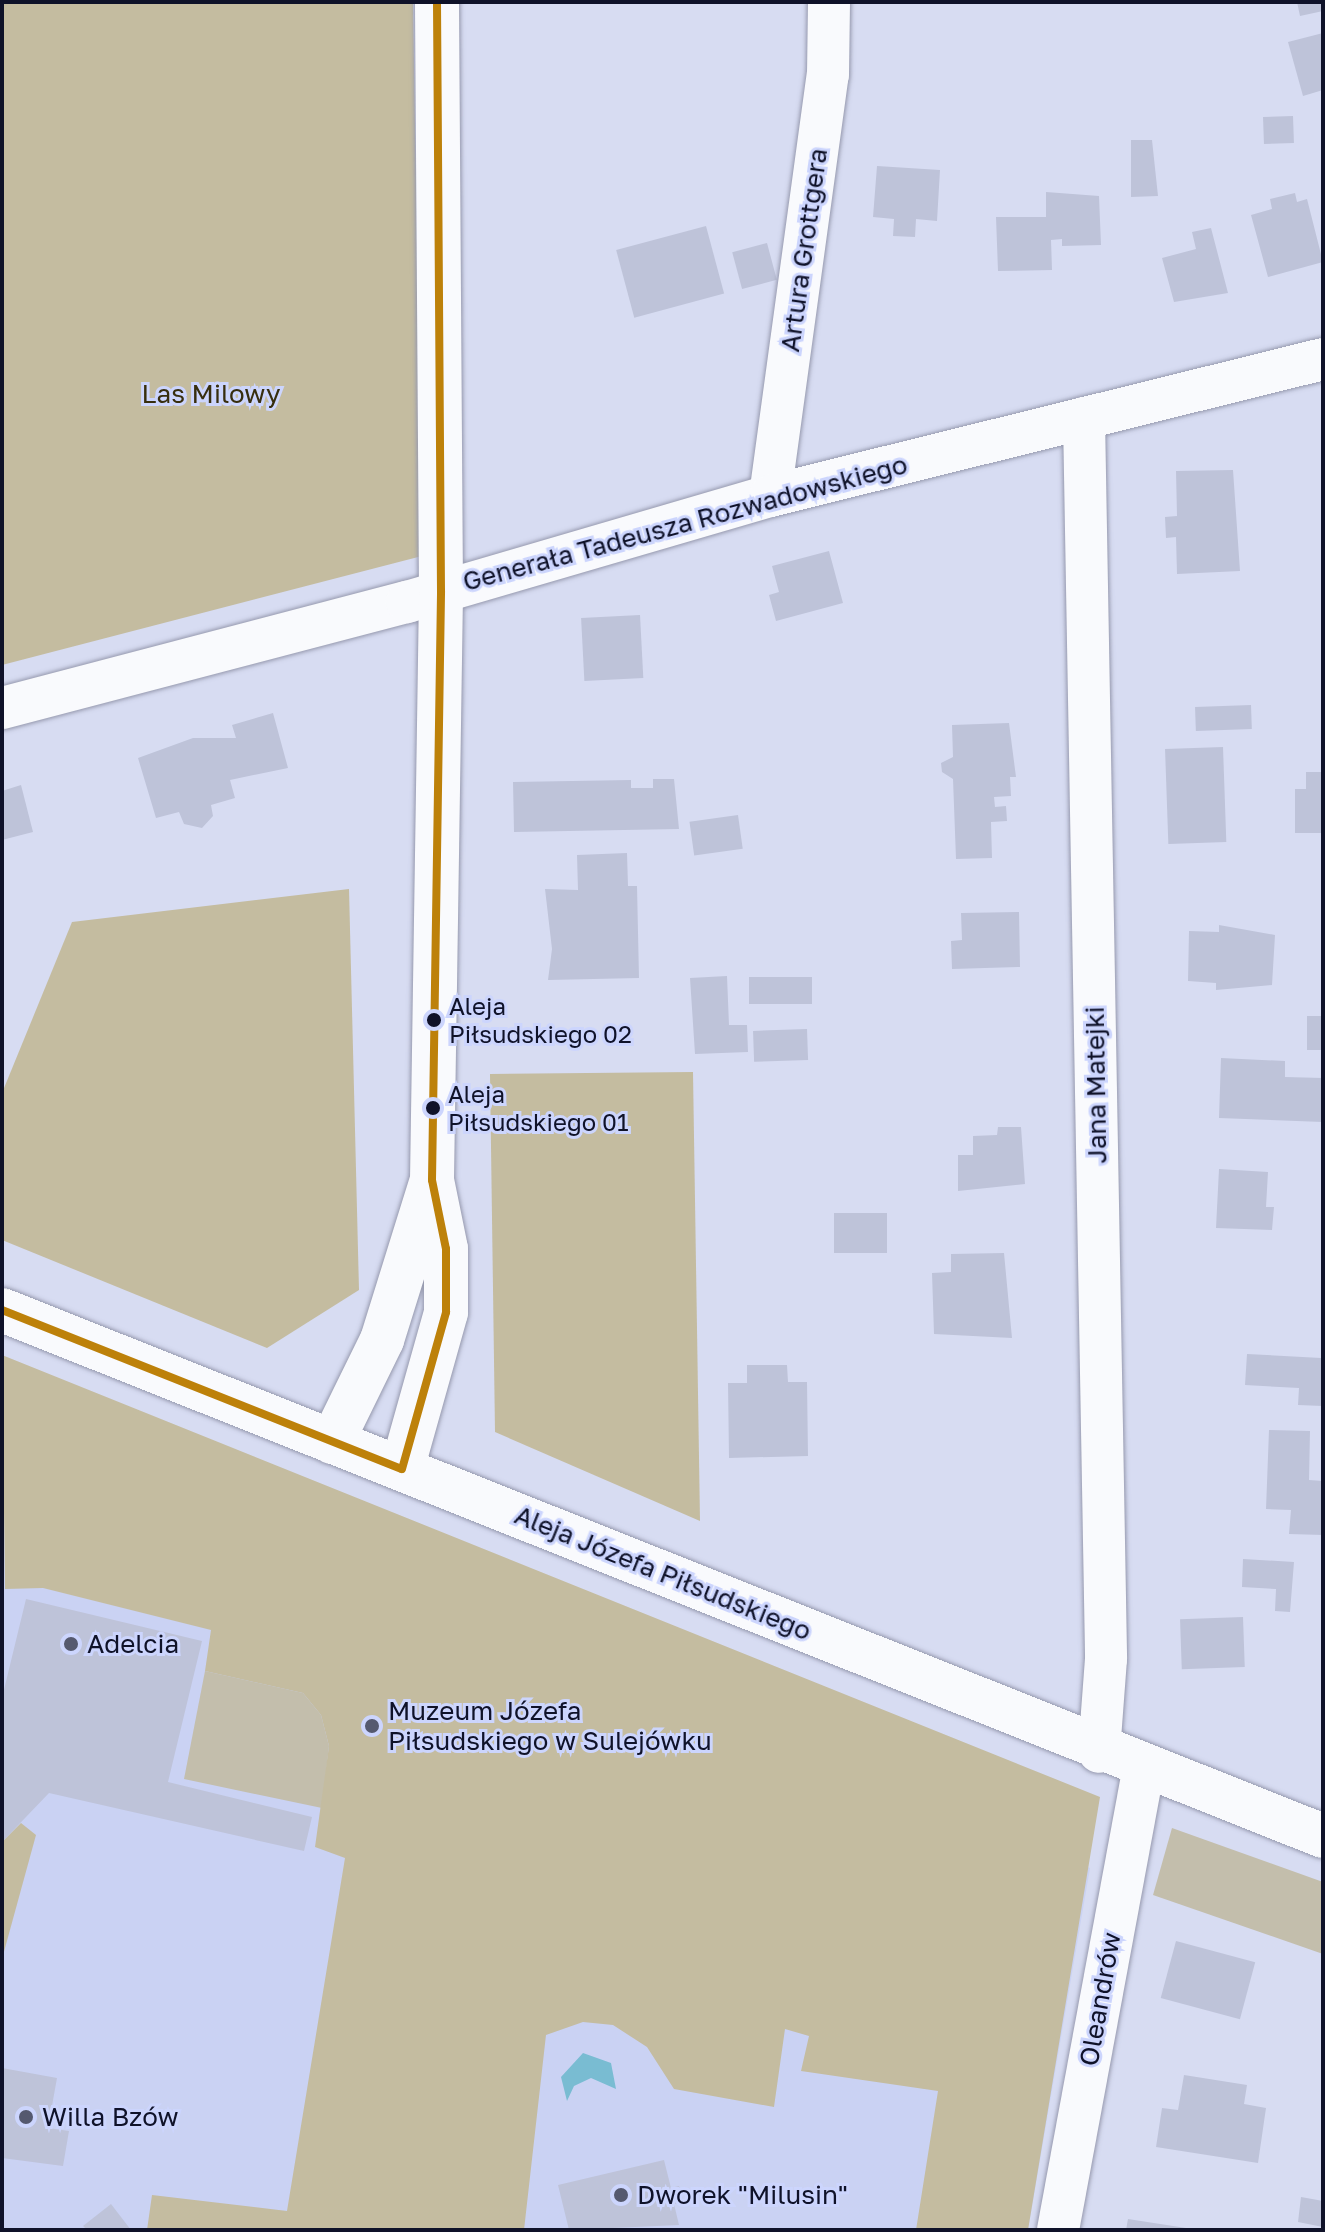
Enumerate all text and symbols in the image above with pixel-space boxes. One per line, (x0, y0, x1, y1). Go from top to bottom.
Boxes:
street label: Artura Grottgera (774, 146, 834, 354)
park label: Las Milowy (142, 378, 280, 410)
street label: Generała Tadeusza Rozwadowskiego (459, 449, 911, 597)
place label: Aleja Piłsudskiego 02 (449, 992, 632, 1048)
street label: Jana Matejki (1079, 1006, 1113, 1164)
marker: Aleja Piłsudskiego 02 (426, 1012, 442, 1028)
place label: Aleja Piłsudskiego 01 (448, 1080, 629, 1136)
marker: Aleja Piłsudskiego 01 (425, 1100, 441, 1116)
street label: Aleja Józefa Piłsudskiego (510, 1499, 816, 1647)
place label: Adelcia (87, 1628, 179, 1660)
marker: Adelcia (62, 1635, 80, 1653)
place label: Muzeum Józefa Piłsudskiego w Sulejówku (388, 1695, 712, 1756)
marker: Muzeum Józefa Piłsudskiego w Sulejówku (363, 1717, 381, 1735)
street label: Oleandrów (1073, 1930, 1127, 2068)
place label: Willa Bzów (42, 2101, 179, 2133)
marker: Willa Bzów (17, 2108, 35, 2126)
place label: Dworek "Milusin" (637, 2179, 848, 2211)
marker: Dworek "Milusin" (612, 2186, 630, 2204)

